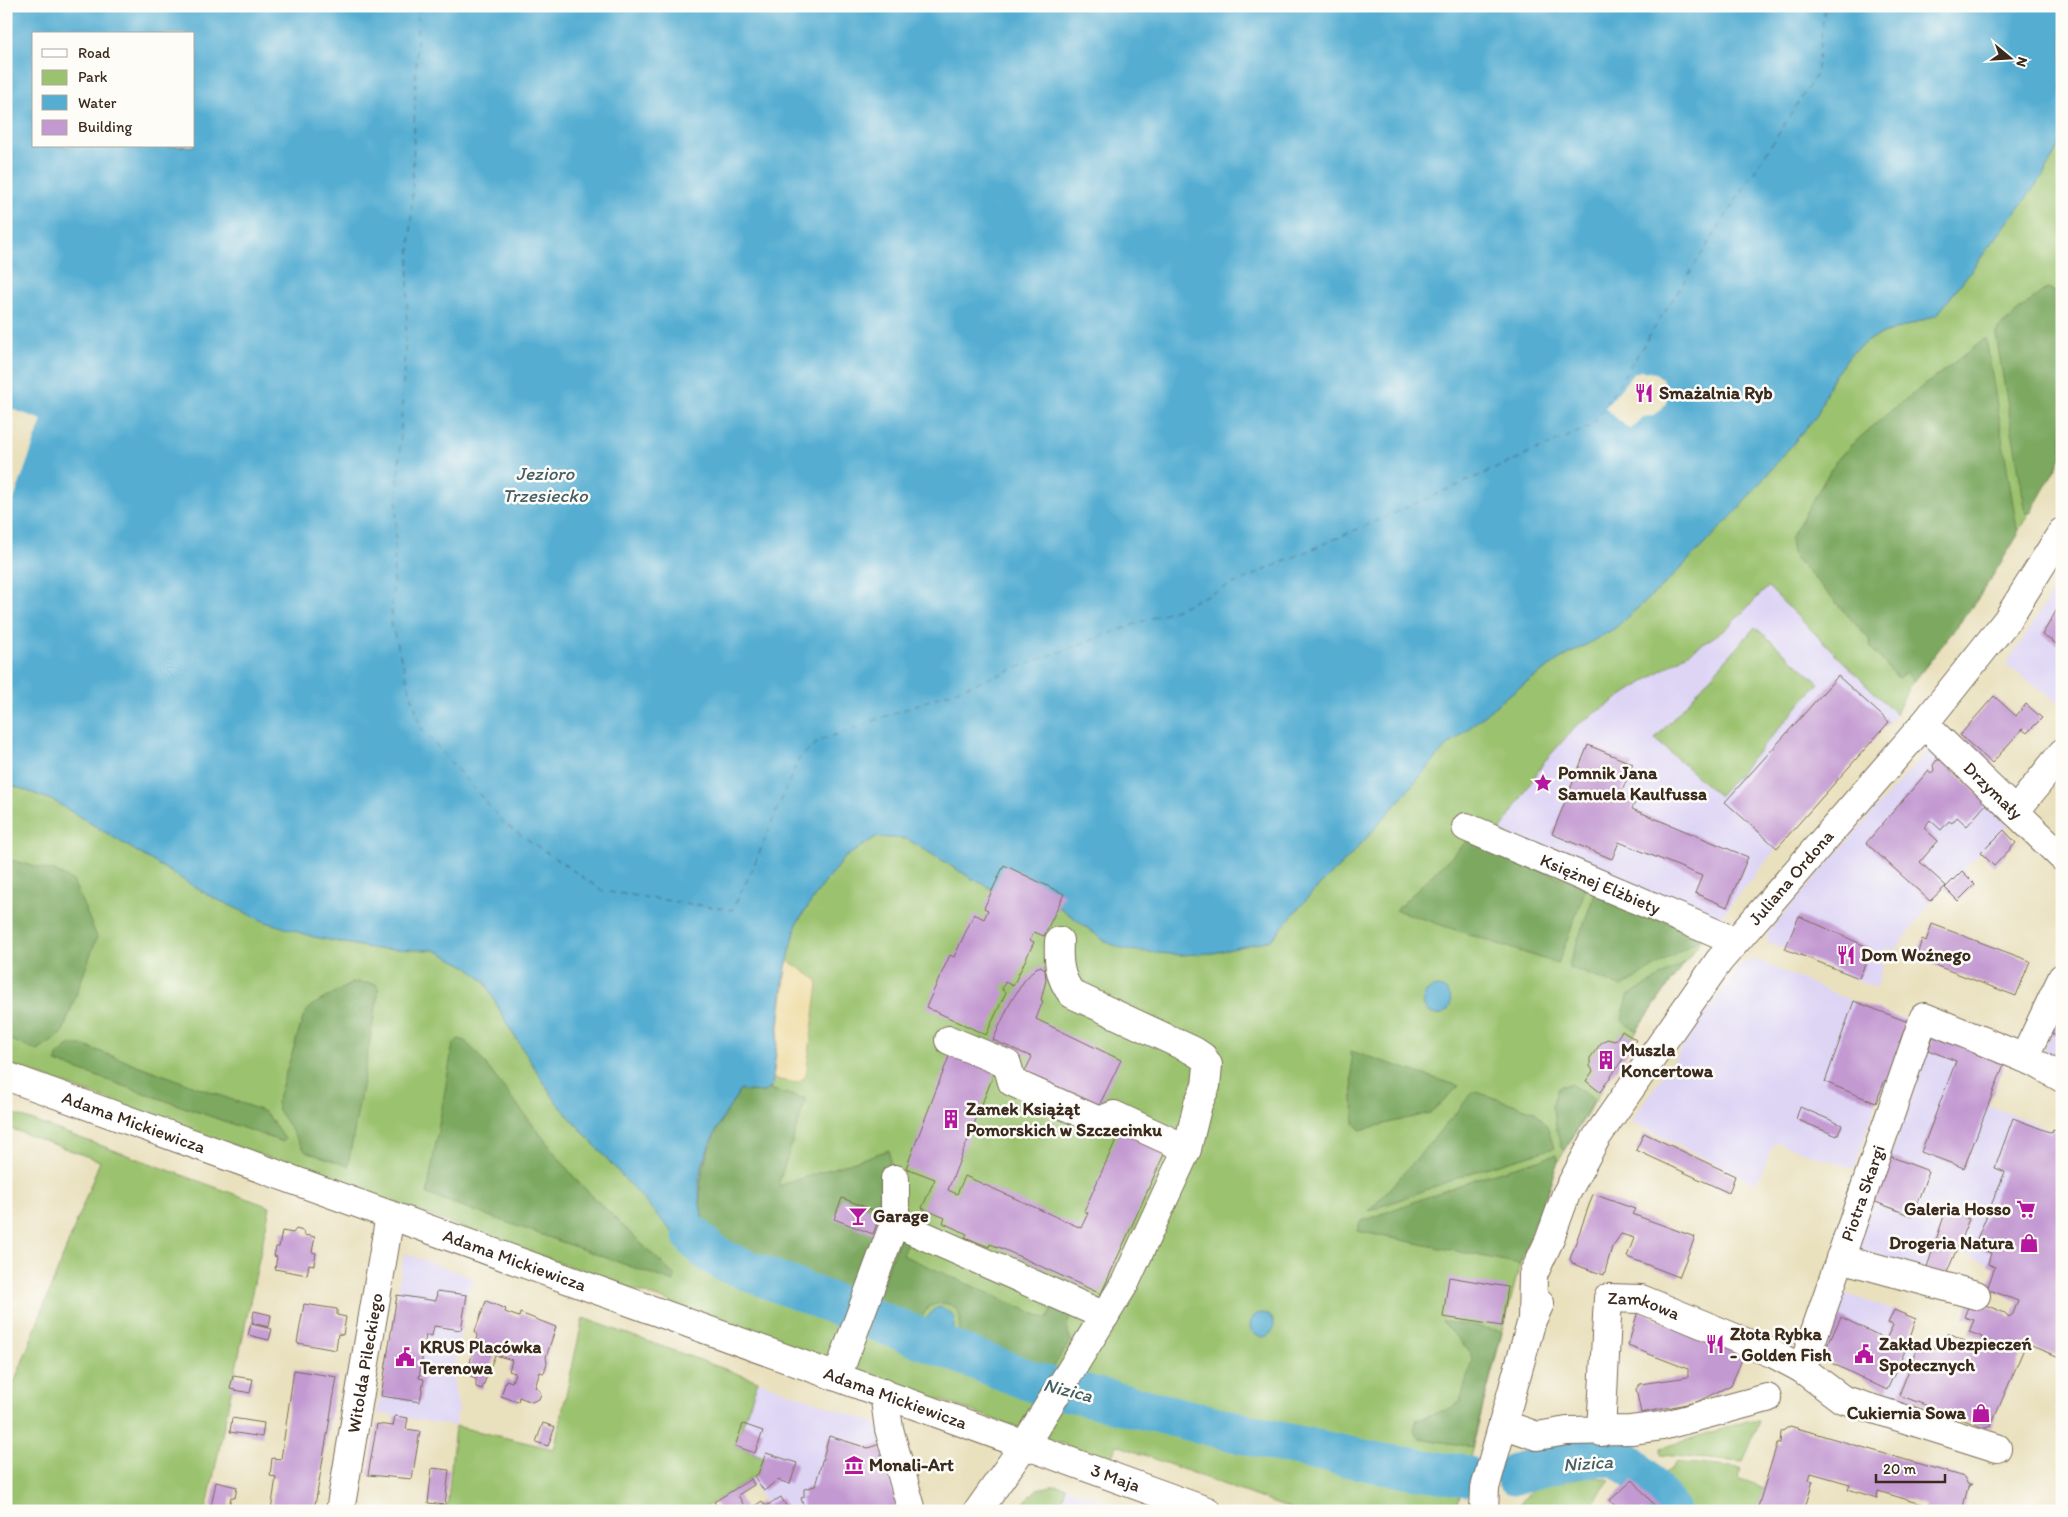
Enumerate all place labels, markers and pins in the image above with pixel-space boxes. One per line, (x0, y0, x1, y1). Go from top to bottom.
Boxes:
restaurant icon: Smażalnia Ryb (1633, 382, 1655, 404)
place label: Smażalnia Ryb (1659, 382, 1773, 404)
place label: Pomnik Jana Samuela Kaulfussa (1558, 762, 1707, 805)
place icon: Pomnik Jana Samuela Kaulfussa (1532, 772, 1554, 794)
restaurant icon: Dom Woźnego (1835, 944, 1857, 966)
place label: Dom Woźnego (1861, 944, 1971, 966)
place label: Muszla Koncertowa (1621, 1039, 1714, 1082)
building icon: Muszla Koncertowa (1595, 1049, 1617, 1071)
place label: Zamek Książąt Pomorskich w Szczecinku (966, 1098, 1163, 1141)
building icon: Zamek Książąt Pomorskich w Szczecinku (940, 1108, 962, 1130)
place label: Galeria Hosso (1904, 1198, 2011, 1220)
supermarket icon: Galeria Hosso (2015, 1198, 2037, 1220)
bar icon: Garage (847, 1205, 869, 1227)
place label: Garage (873, 1205, 929, 1227)
place label: Drogeria Natura (1889, 1232, 2015, 1254)
shop icon: Drogeria Natura (2018, 1232, 2040, 1254)
place label: Złota Rybka - Golden Fish (1730, 1323, 1832, 1366)
restaurant icon: Złota Rybka - Golden Fish (1704, 1333, 1726, 1355)
place label: Zakład Ubezpieczeń Społecznych (1879, 1333, 2032, 1376)
place label: KRUS Placówka Terenowa (419, 1336, 541, 1379)
public building icon: Zakład Ubezpieczeń Społecznych (1853, 1343, 1875, 1365)
public building icon: KRUS Placówka Terenowa (394, 1346, 416, 1368)
place label: Cukiernia Sowa (1847, 1402, 1967, 1424)
shop icon: Cukiernia Sowa (1970, 1402, 1992, 1424)
museum icon: Monali-Art (843, 1454, 865, 1476)
place label: Monali-Art (869, 1454, 954, 1476)

